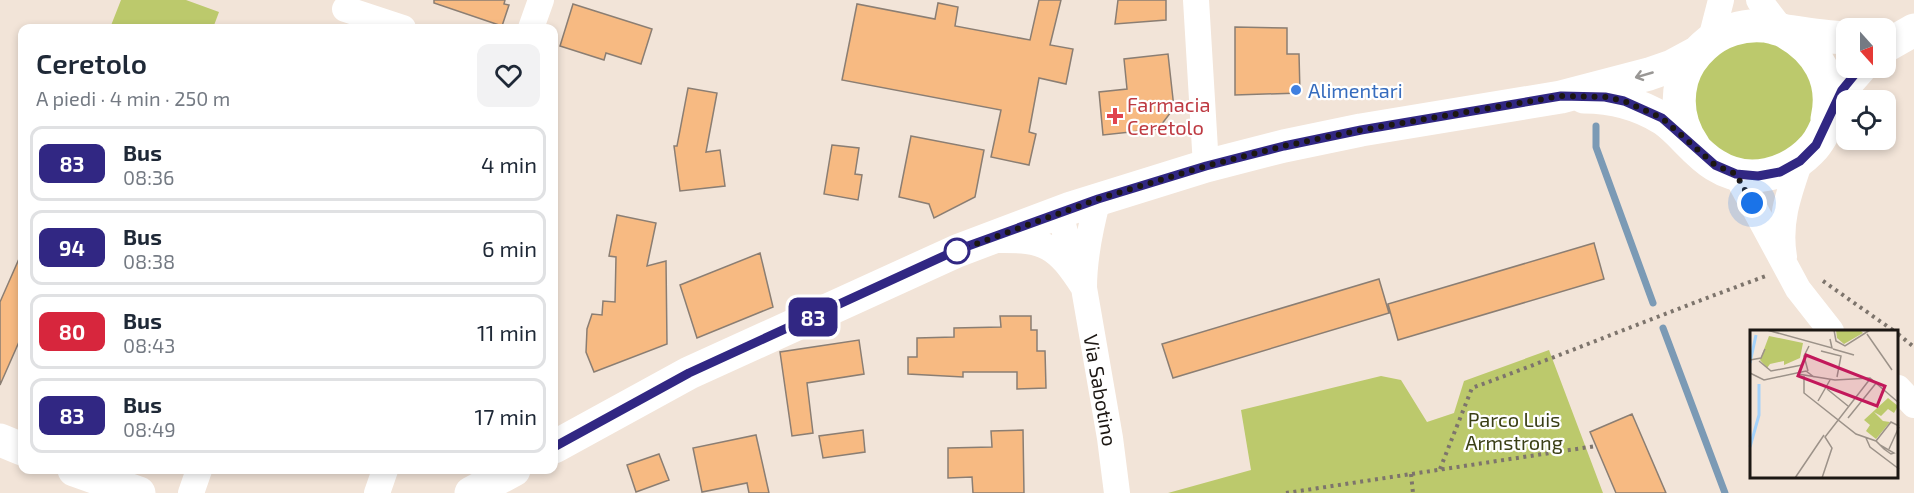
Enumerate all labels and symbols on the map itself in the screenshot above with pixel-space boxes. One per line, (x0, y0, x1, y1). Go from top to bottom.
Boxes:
north arrow (1836, 18, 1896, 78)
one-way arrow (1635, 70, 1654, 81)
place label: Alimentari (1308, 78, 1403, 102)
marker: Alimentari (1289, 83, 1303, 97)
place label: Farmacia Ceretolo (1127, 92, 1211, 139)
marker: Farmacia Ceretolo (1108, 109, 1122, 123)
your location (1737, 188, 1767, 218)
unlabelled marker (944, 238, 970, 264)
line badge: 83 (786, 298, 840, 336)
inset map (1750, 330, 1899, 478)
street label: Via Sabotino (1079, 332, 1123, 448)
park label: Parco Luis Armstrong (1465, 407, 1563, 454)

